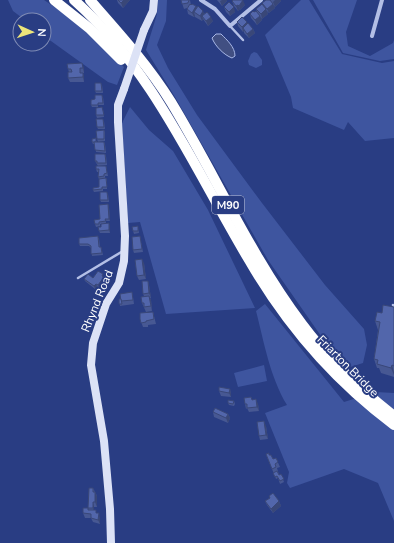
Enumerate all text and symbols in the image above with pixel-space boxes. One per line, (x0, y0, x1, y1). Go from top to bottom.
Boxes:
north arrow (12, 12, 52, 52)
text: N (34, 28, 49, 37)
road number: M90 (212, 196, 244, 214)
street label: Rhynd Road (77, 268, 117, 334)
street label: Friarton Bridge (314, 332, 382, 400)

